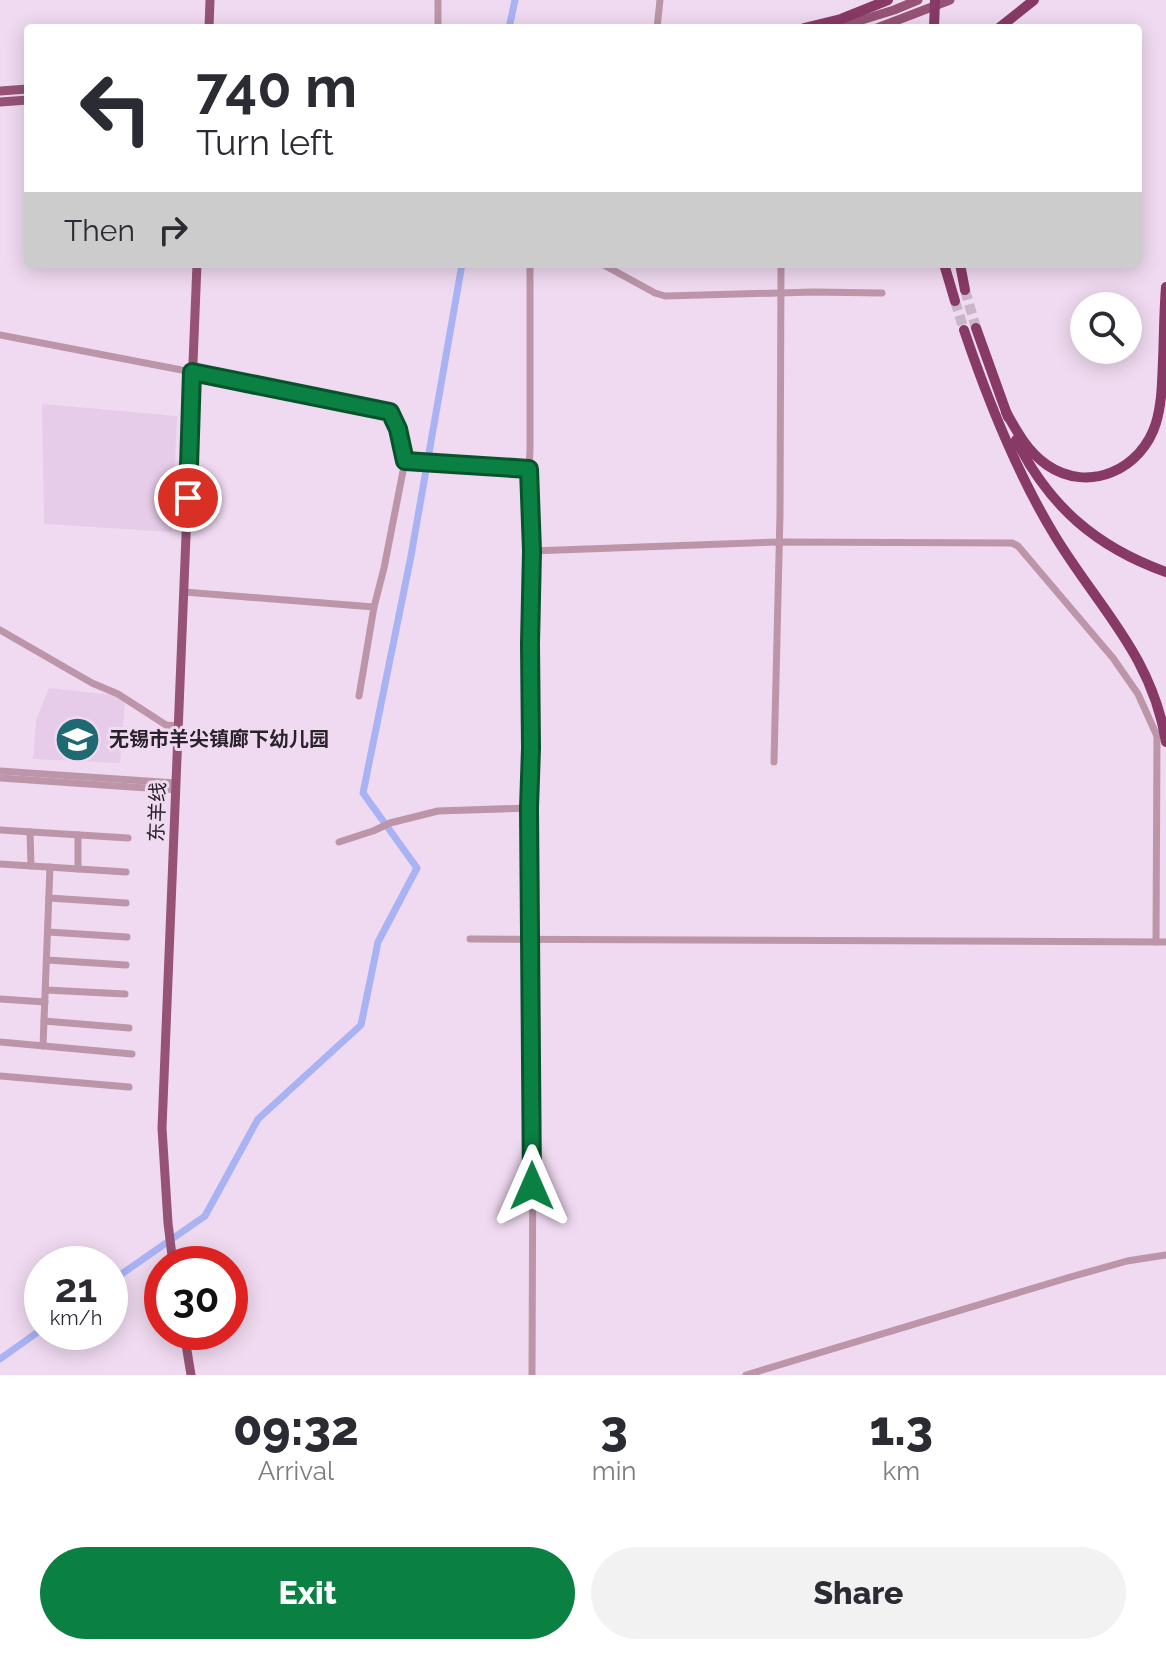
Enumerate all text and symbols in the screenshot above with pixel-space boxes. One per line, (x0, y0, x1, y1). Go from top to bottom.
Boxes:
text: 740 m (196, 54, 357, 120)
icon: left (64, 56, 168, 160)
text: Turn left (196, 121, 334, 163)
icon: right (151, 208, 195, 252)
text: Then (64, 213, 135, 248)
map controls (1070, 292, 1142, 364)
button: search (1070, 292, 1142, 364)
pin (154, 464, 222, 532)
icon: arrive (166, 476, 210, 520)
school or university icon: 无锡市羊尖镇廊下幼儿园 (54, 715, 102, 763)
place label: 无锡市羊尖镇廊下幼儿园 (109, 727, 329, 751)
street label: 东羊线 (144, 782, 170, 842)
position arrow (490, 1144, 574, 1228)
speed limit sign: 30 (144, 1246, 248, 1350)
text: 21 (55, 1264, 97, 1311)
text: km/h (50, 1306, 102, 1330)
text: 09:32 (233, 1400, 359, 1456)
text: 3 (601, 1400, 628, 1456)
text: 1.3 (869, 1400, 933, 1456)
text: Arrival (258, 1456, 334, 1486)
text: min (592, 1456, 637, 1486)
text: km (882, 1456, 920, 1486)
button: Exit (40, 1547, 575, 1639)
button: Share (591, 1547, 1126, 1639)

